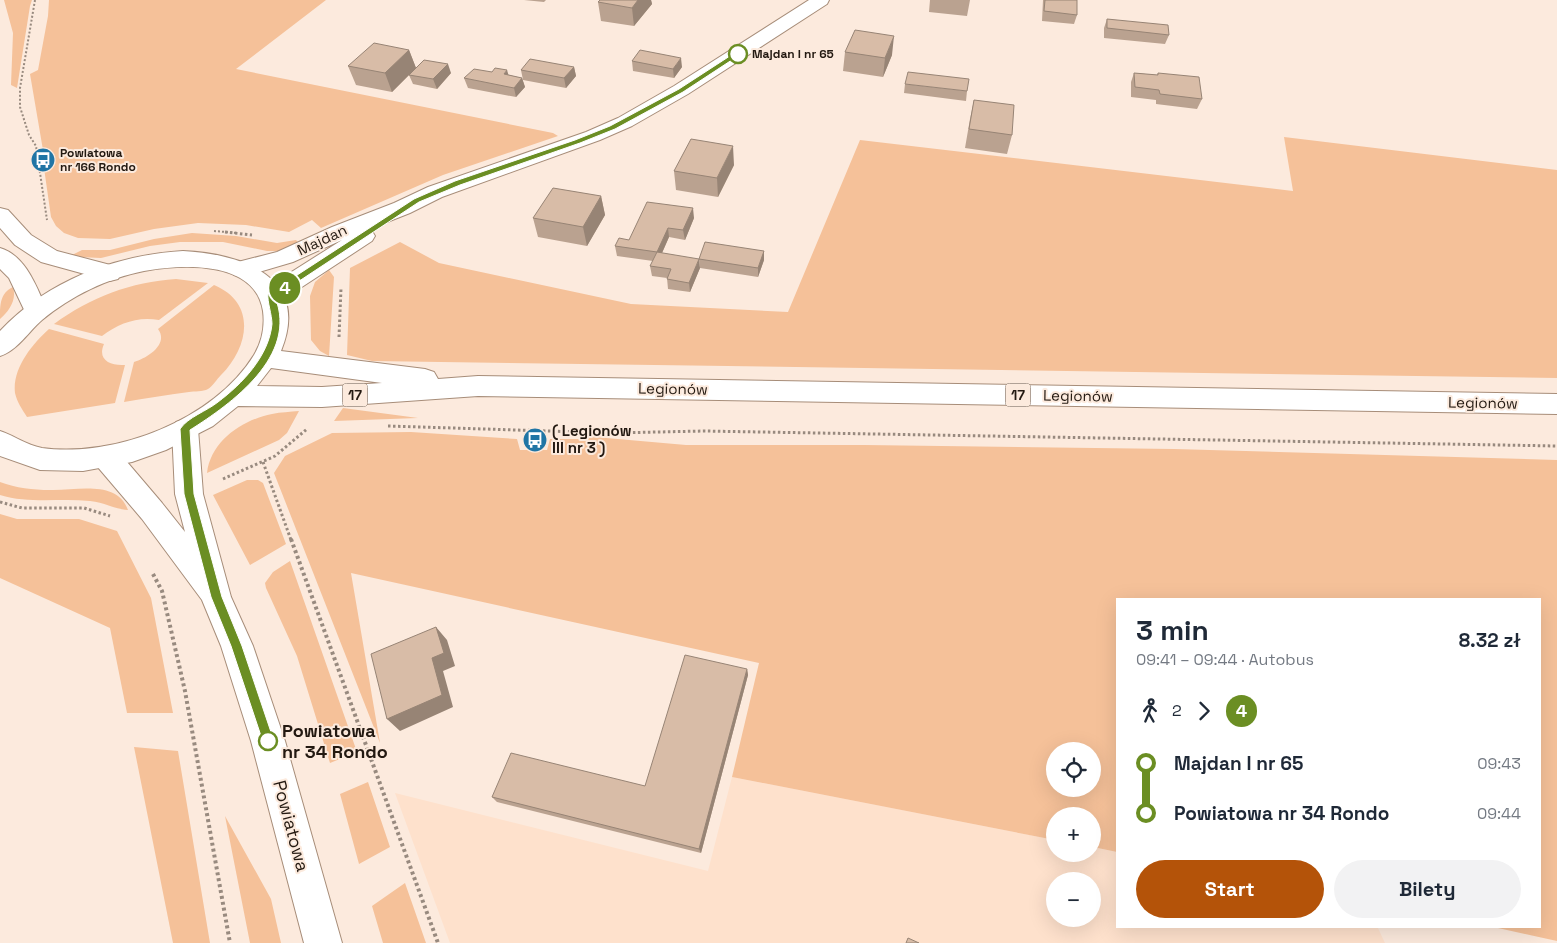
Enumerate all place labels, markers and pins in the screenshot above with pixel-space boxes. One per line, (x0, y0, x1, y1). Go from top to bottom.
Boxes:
marker: Majdan I nr 65 (728, 44, 748, 64)
place label: Majdan I nr 65 (752, 46, 834, 62)
place label: Powiatowa nr 166 Rondo (60, 145, 136, 175)
bus stop icon: Powiatowa nr 166 Rondo (30, 147, 56, 173)
place label: ( Legionów III nr 3 ) (552, 421, 632, 457)
bus stop icon: ( Legionów III nr 3 ) (522, 427, 548, 453)
place label: Powiatowa nr 34 Rondo (282, 719, 388, 763)
marker: Powiatowa nr 34 Rondo (258, 731, 278, 751)

